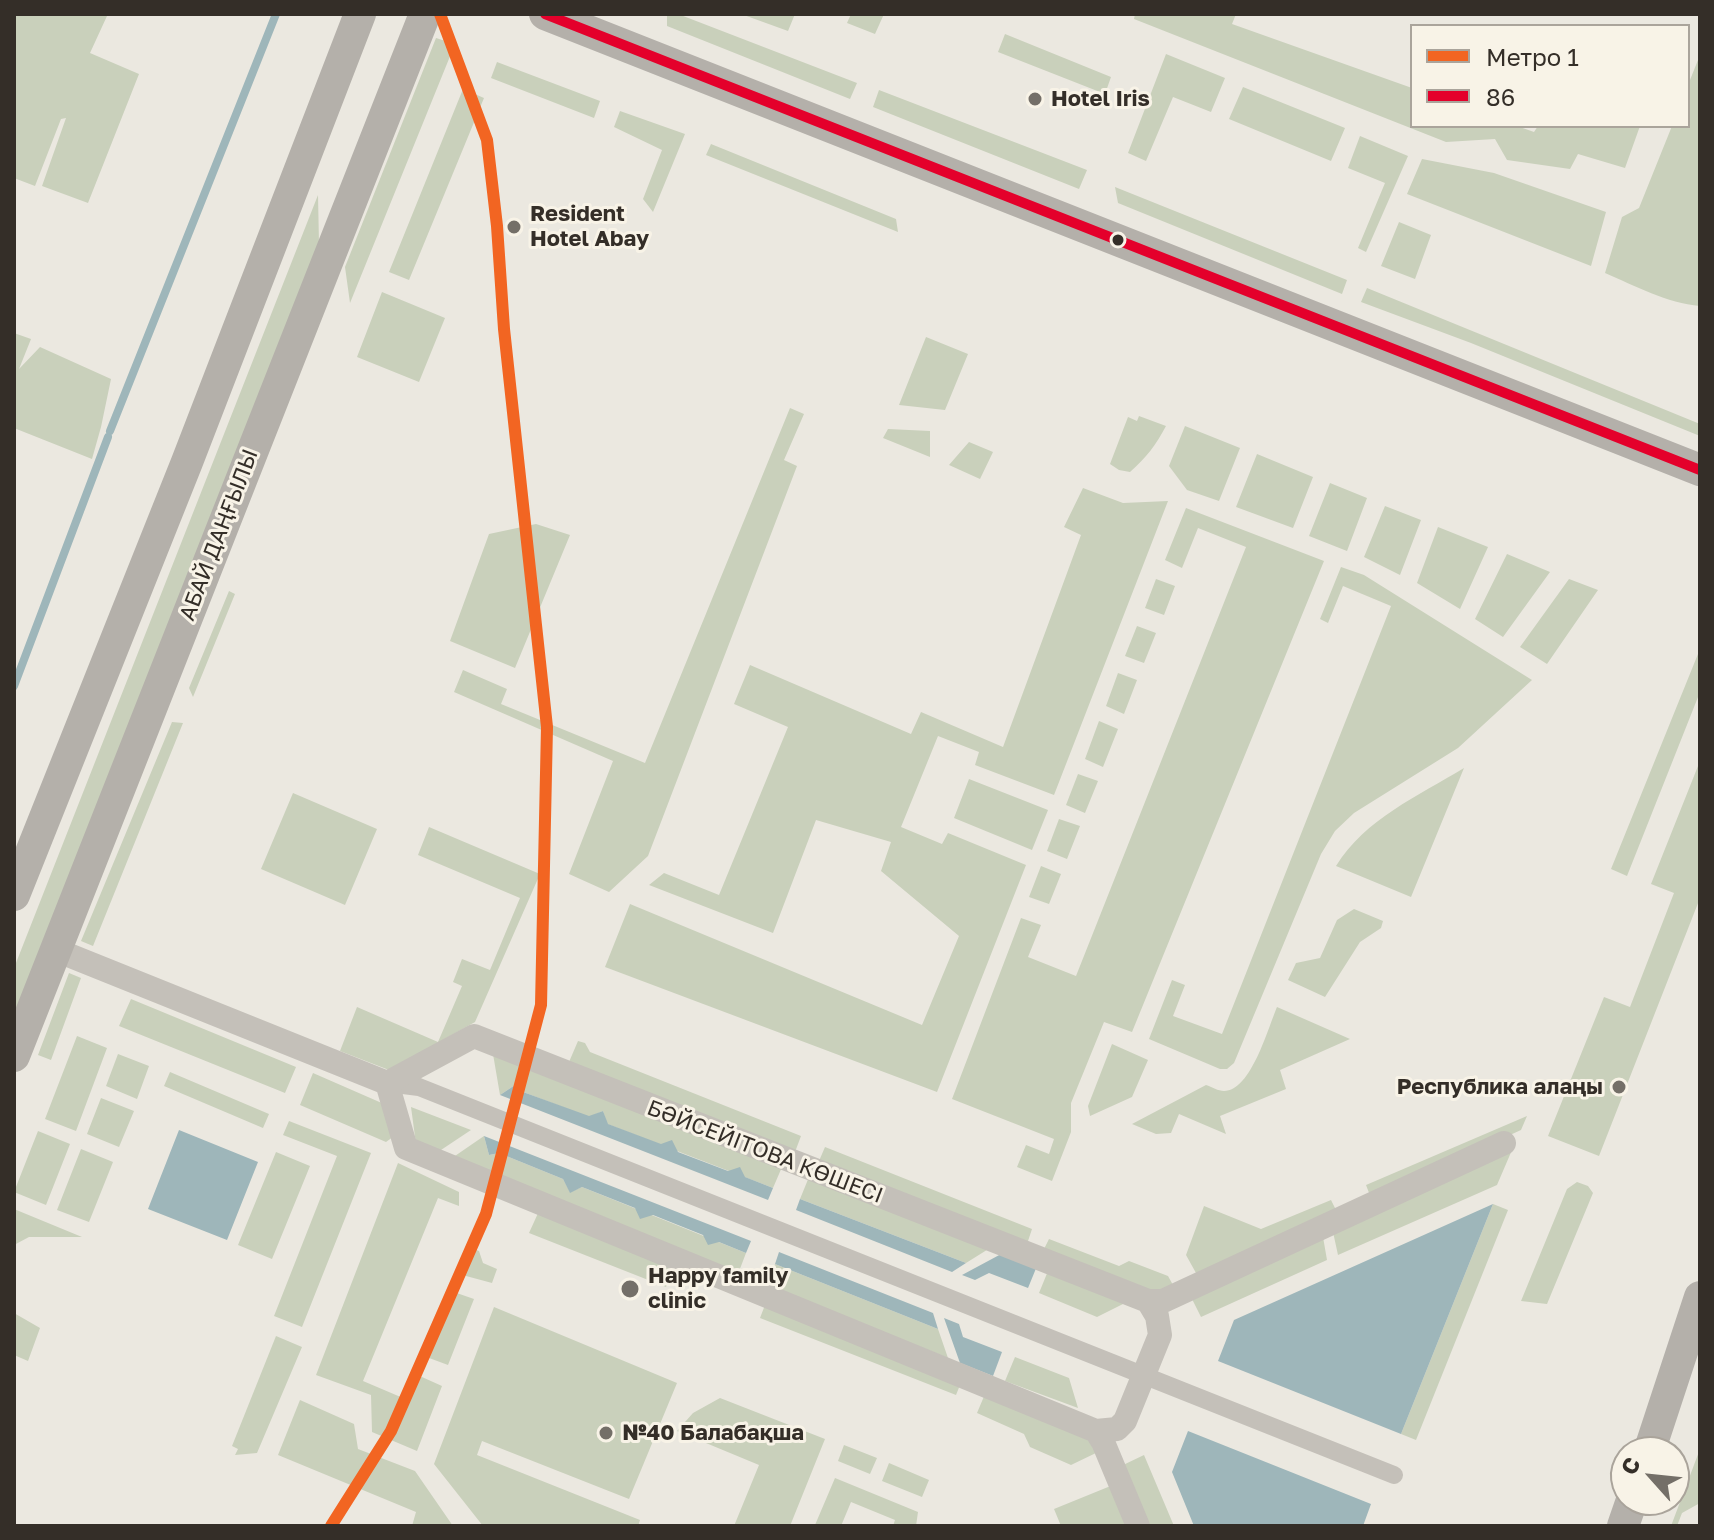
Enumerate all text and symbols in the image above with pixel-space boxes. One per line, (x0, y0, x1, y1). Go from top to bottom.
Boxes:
legend (1410, 24, 1690, 128)
text: Метро 1 (1486, 42, 1579, 71)
text: 86 (1486, 82, 1515, 111)
place label: Hotel Iris (1051, 86, 1150, 112)
marker: Hotel Iris (1026, 90, 1044, 108)
place label: Resident Hotel Abay (530, 201, 649, 252)
marker: Resident Hotel Abay (505, 218, 523, 236)
unlabelled marker (1110, 232, 1126, 248)
street label: АБАЙ ДАҢҒЫЛЫ (174, 445, 264, 625)
place label: Республика алаңы (1397, 1074, 1603, 1100)
marker: Республика алаңы (1610, 1078, 1628, 1096)
street label: БӘЙСЕЙІТОВА КӨШЕСІ (643, 1095, 887, 1209)
place label: Happy family clinic (648, 1263, 789, 1314)
marker: Happy family clinic (619, 1278, 641, 1300)
place label: №40 Балабақша (622, 1420, 804, 1446)
marker: №40 Балабақша (597, 1424, 615, 1442)
north arrow (1610, 1436, 1690, 1516)
text: С (1614, 1453, 1646, 1479)

